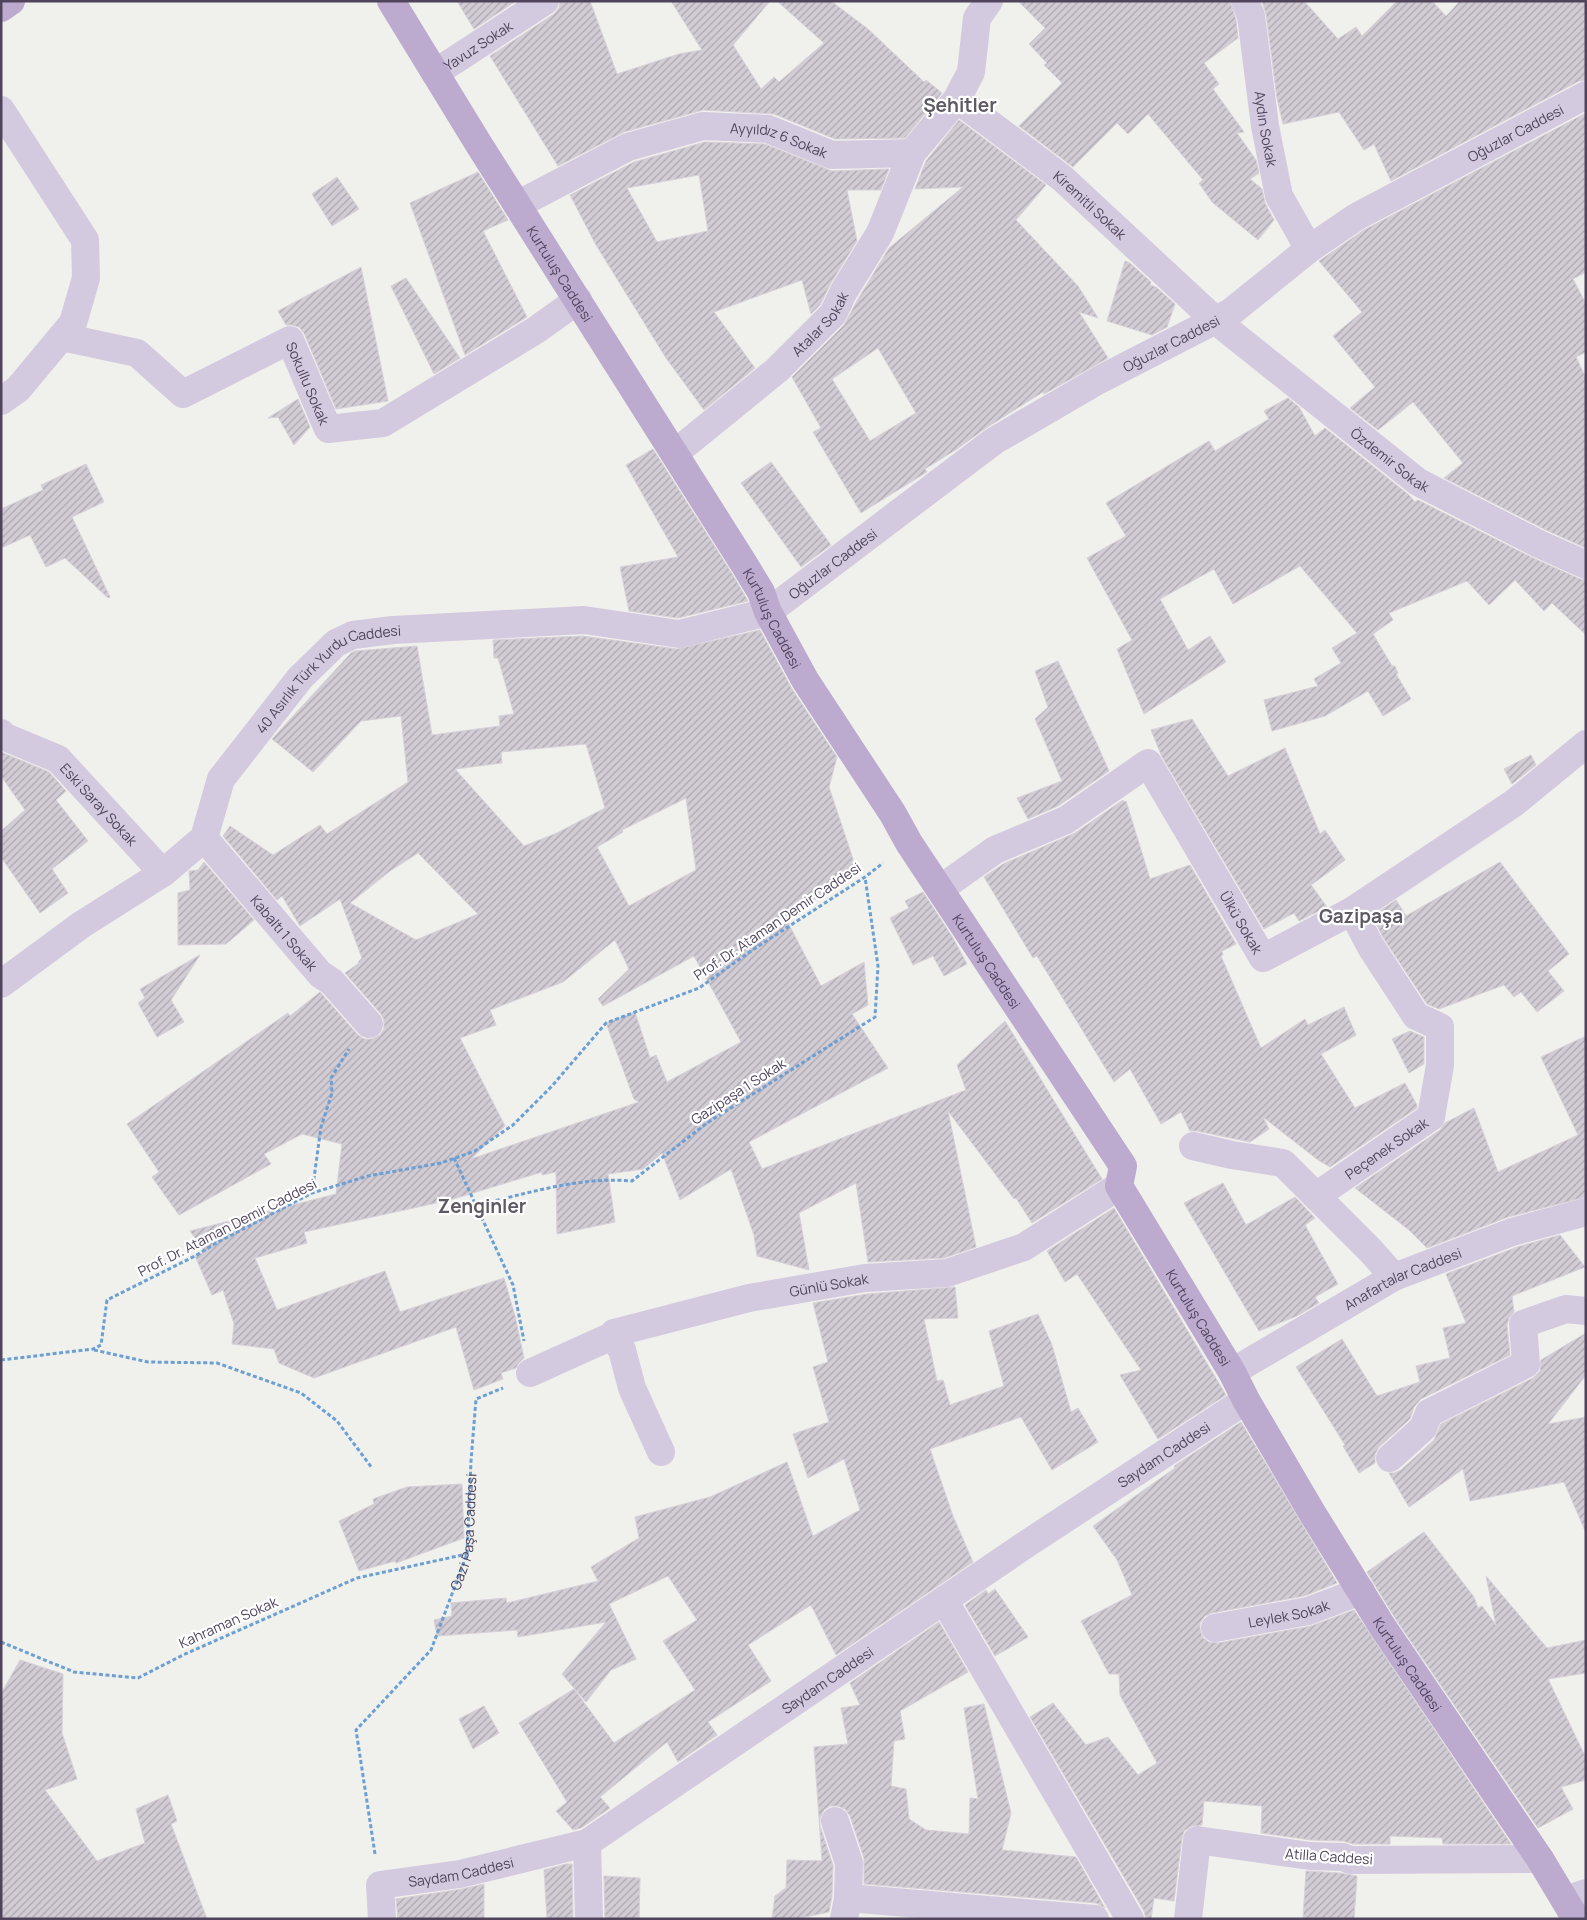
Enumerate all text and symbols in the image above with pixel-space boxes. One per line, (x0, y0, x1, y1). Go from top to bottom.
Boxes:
street label: Yavuz Sokak (440, 15, 517, 75)
street label: Aydın Sokak (1251, 90, 1283, 169)
district label: Şehitler (923, 92, 997, 118)
street label: Oğuzlar Caddesi (1464, 99, 1567, 166)
street label: Ayyıldız 6 Sokak (730, 118, 831, 162)
street label: Kiremitli Sokak (1050, 166, 1132, 244)
street label: Kurtuluş Caddesi (523, 222, 598, 325)
street label: Atalar Sokak (787, 287, 852, 360)
street label: Oğuzlar Caddesi (1119, 310, 1223, 376)
street label: Sokullu Sokak (282, 339, 335, 428)
street label: Özdemir Sokak (1347, 423, 1434, 496)
street label: Oğuzlar Caddesi (784, 524, 880, 603)
street label: Kurtuluş Caddesi (739, 565, 806, 672)
street label: 40 Asırlık Türk Yurdu Caddesi (251, 620, 401, 737)
street label: Eski Saray Sokak (56, 759, 143, 850)
street label: Prof. Dr. Ataman Demir Caddesi (690, 858, 864, 984)
street label: Ülkü Sokak (1216, 887, 1268, 958)
street label: Kabaltı 1 Sokak (247, 890, 323, 975)
district label: Gazipaşa (1319, 903, 1403, 929)
street label: Kurtuluş Caddesi (949, 910, 1026, 1012)
street label: Gazipaşa 1 Sokak (687, 1053, 790, 1129)
street label: Peçenek Sokak (1341, 1112, 1432, 1183)
street label: Prof. Dr. Ataman Demir Caddesi (134, 1174, 320, 1280)
district label: Zenginler (438, 1193, 527, 1219)
street label: Anafartalar Caddesi (1340, 1243, 1464, 1314)
street label: Kurtuluş Caddesi (1162, 1265, 1236, 1369)
street label: Günlü Sokak (788, 1268, 871, 1300)
street label: Saydam Caddesi (1114, 1417, 1214, 1491)
street label: Gazi Paşa Caddesi (445, 1473, 480, 1593)
street label: Kahraman Sokak (176, 1591, 281, 1652)
street label: Leylek Sokak (1247, 1594, 1333, 1631)
street label: Kurtuluş Caddesi (1369, 1613, 1447, 1715)
street label: Saydam Caddesi (778, 1642, 877, 1718)
street label: Atilla Caddesi (1285, 1843, 1373, 1869)
street label: Saydam Caddesi (407, 1852, 515, 1891)

